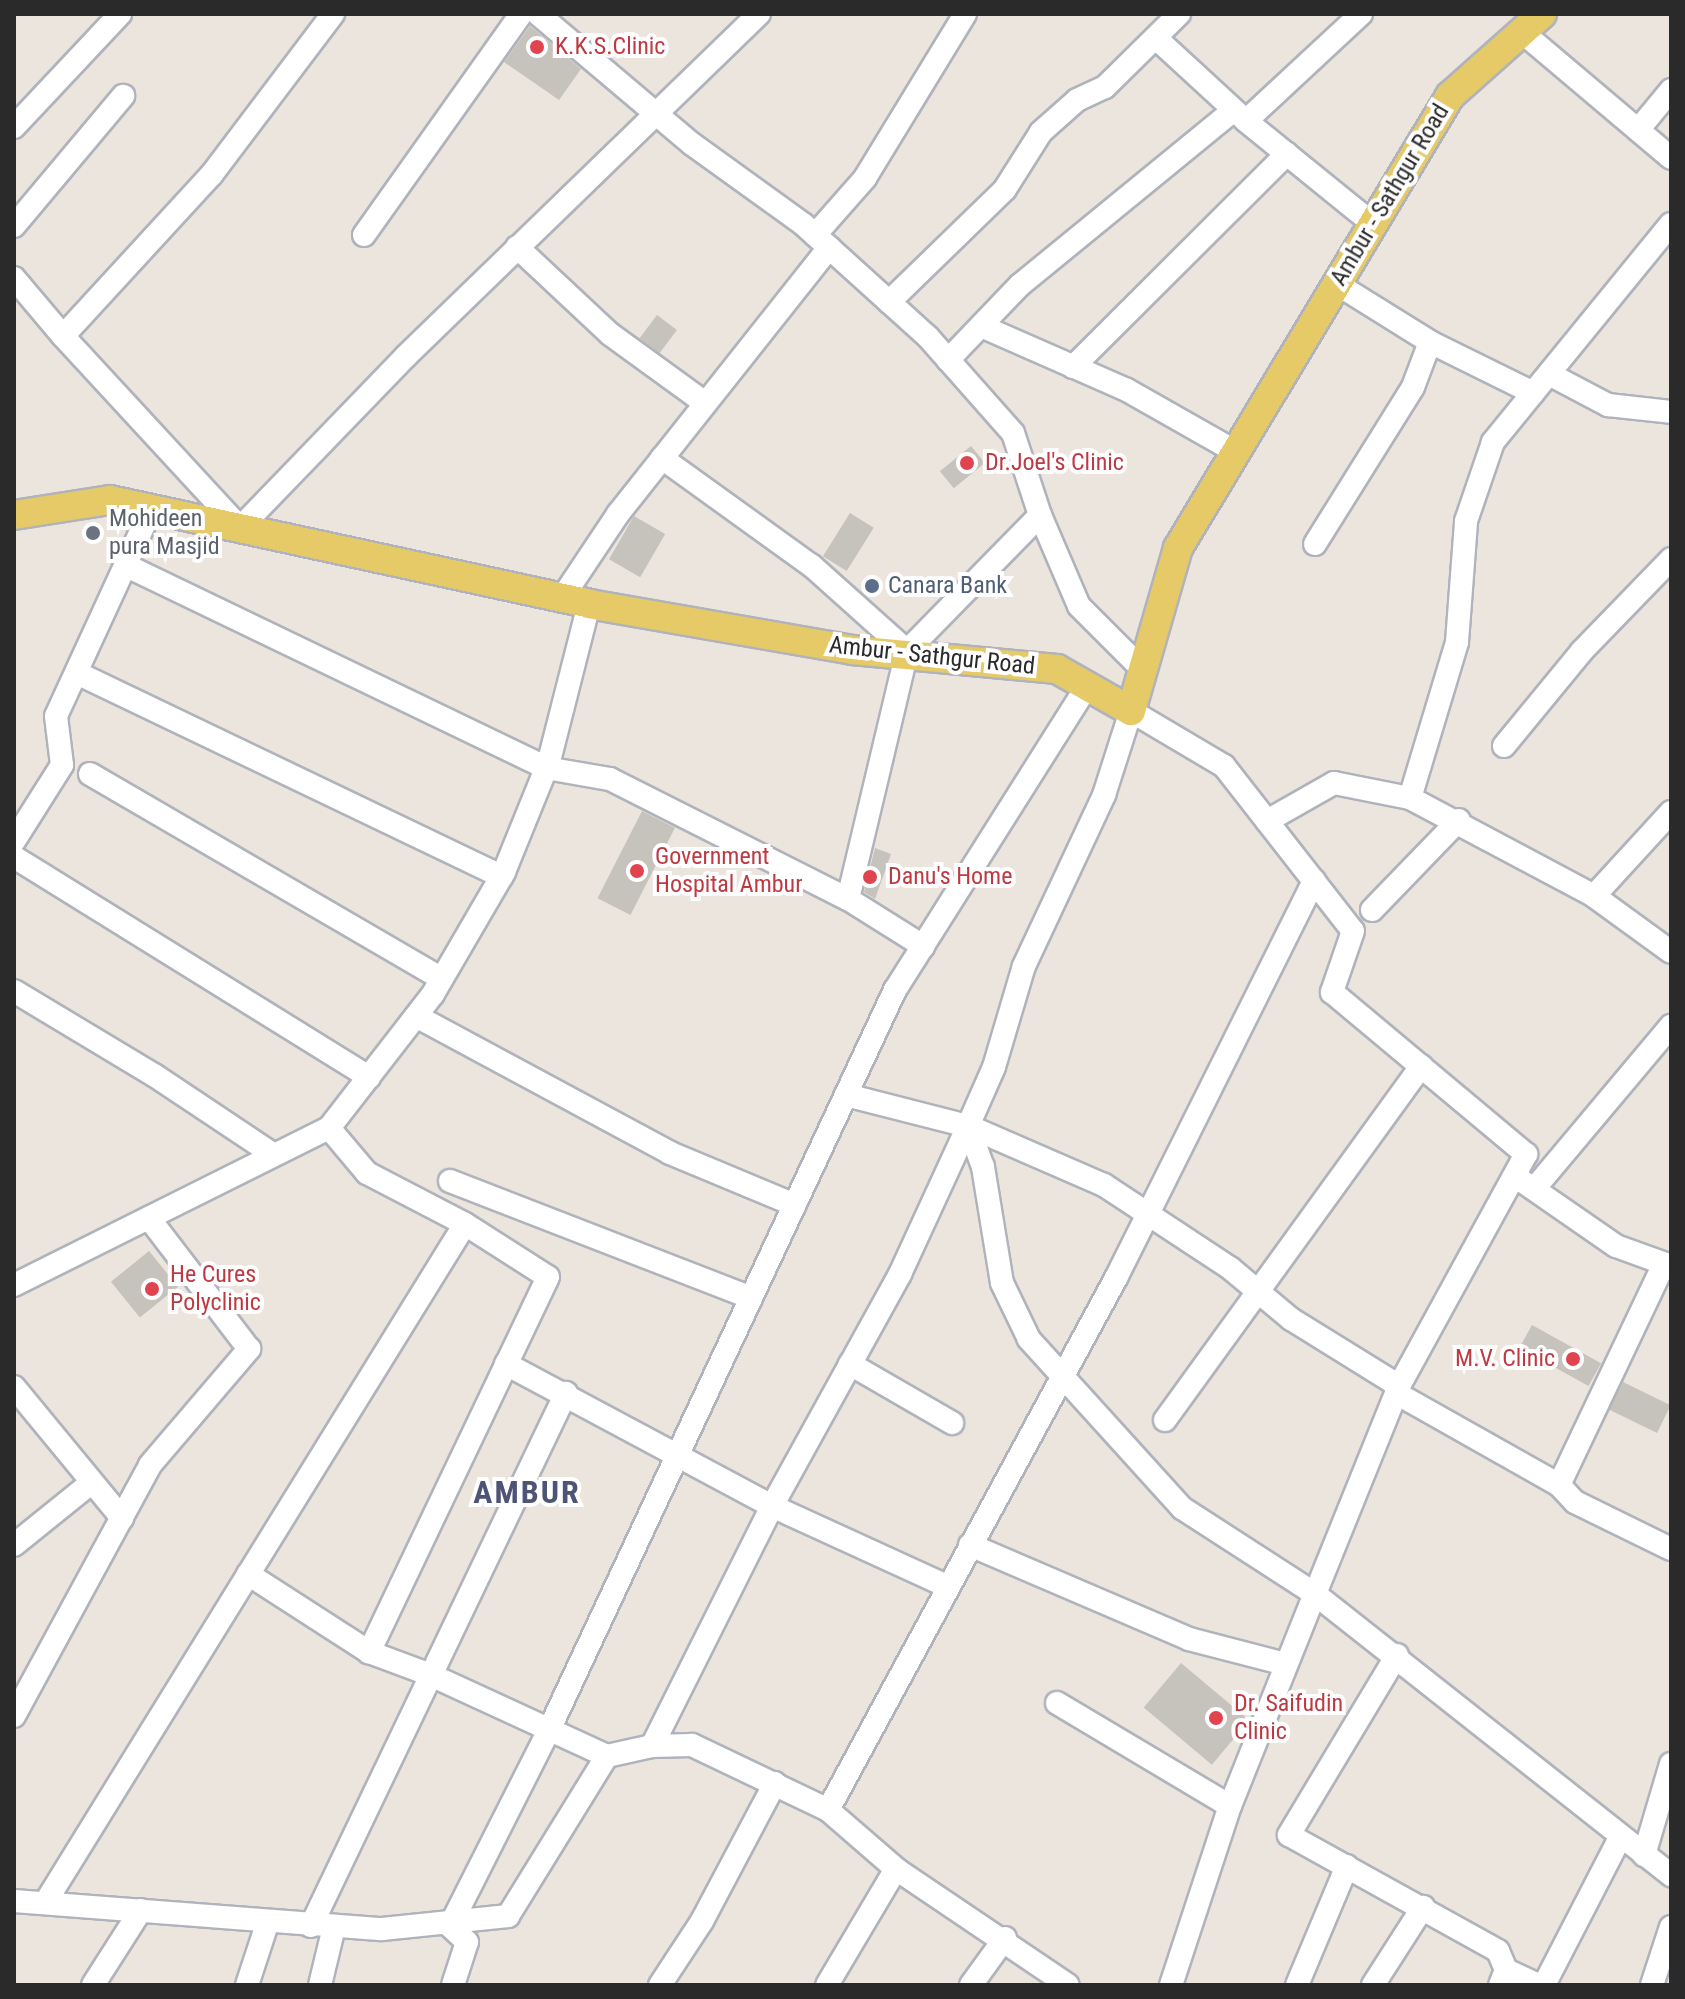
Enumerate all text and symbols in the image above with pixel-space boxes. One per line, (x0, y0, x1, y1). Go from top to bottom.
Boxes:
place label: K.K.S.Clinic (555, 33, 665, 61)
marker: K.K.S.Clinic (526, 36, 548, 58)
street label: Ambur - Sathgur Road (1324, 99, 1456, 291)
place label: Dr.Joel's Clinic (985, 449, 1124, 477)
marker: Dr.Joel's Clinic (956, 452, 978, 474)
place label: Mohideen pura Masjid (109, 505, 220, 561)
marker: Mohideen pura Masjid (84, 524, 102, 542)
place label: Canara Bank (888, 572, 1007, 600)
marker: Canara Bank (863, 577, 881, 595)
street label: Ambur - Sathgur Road (828, 631, 1036, 681)
place label: Government Hospital Ambur (655, 843, 802, 899)
marker: Government Hospital Ambur (626, 860, 648, 882)
place label: Danu's Home (888, 863, 1012, 891)
marker: Danu's Home (859, 866, 881, 888)
place label: He Cures Polyclinic (170, 1261, 261, 1317)
marker: He Cures Polyclinic (141, 1278, 163, 1300)
place label: M.V. Clinic (1455, 1345, 1555, 1373)
marker: M.V. Clinic (1562, 1348, 1584, 1370)
district label: AMBUR (473, 1473, 581, 1511)
place label: Dr. Saifudin Clinic (1234, 1690, 1343, 1746)
marker: Dr. Saifudin Clinic (1205, 1707, 1227, 1729)

